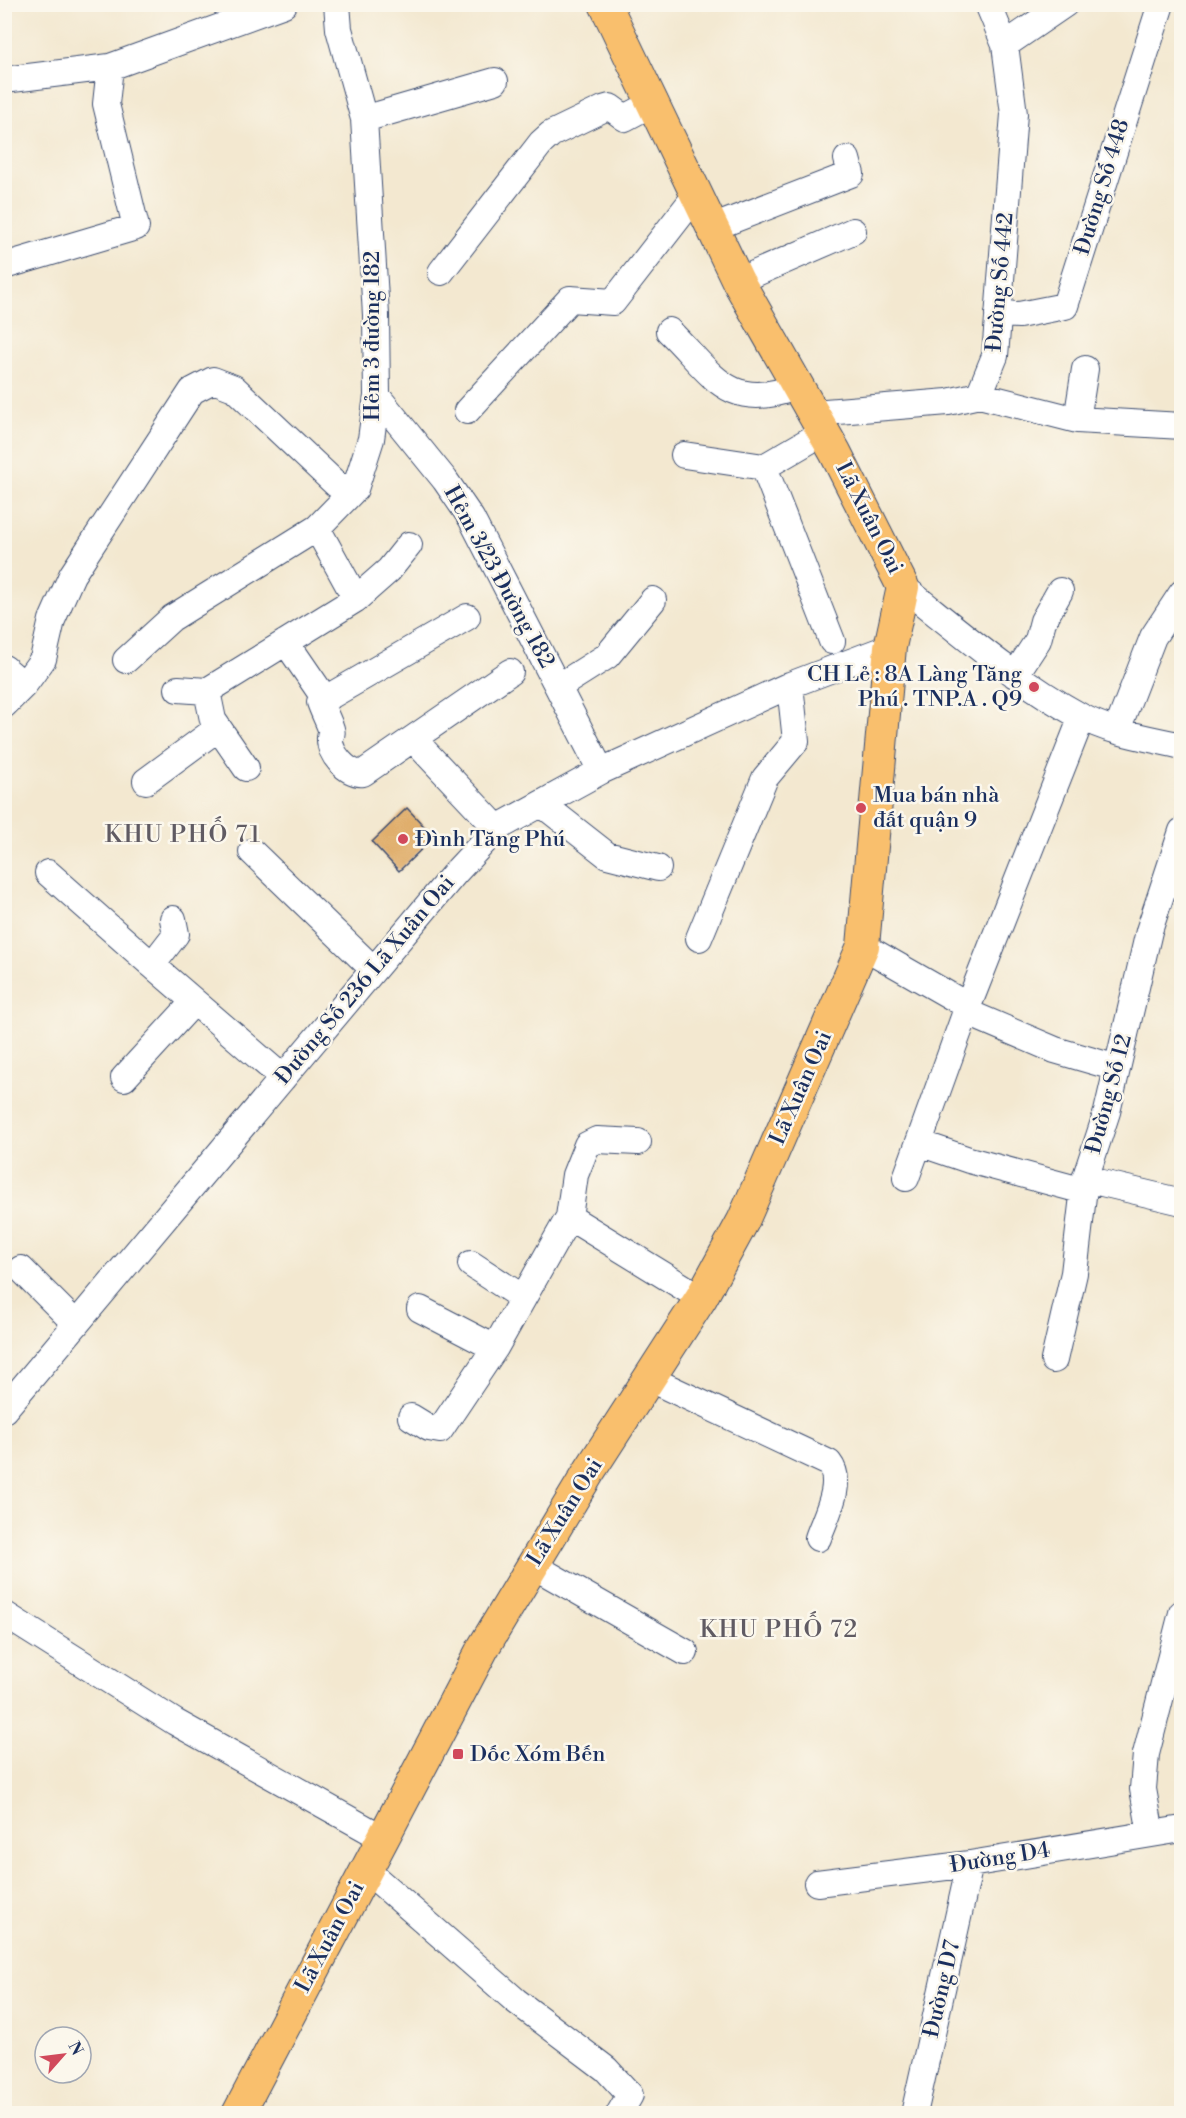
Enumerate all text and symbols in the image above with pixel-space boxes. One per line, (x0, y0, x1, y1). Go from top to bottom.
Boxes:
street label: Đường Số 448 (1069, 116, 1135, 258)
street label: Đường Số 442 (980, 211, 1020, 353)
street label: Hẻm 3 đường 182 (359, 251, 386, 421)
street label: Lã Xuân Oai (829, 458, 909, 578)
street label: Hẻm 3/23 Đường 182 (438, 481, 560, 673)
place label: CH Lẻ : 8A Làng Tăng Phú . TNP.A . Q9 (807, 661, 1023, 713)
marker: CH Lẻ : 8A Làng Tăng Phú . TNP.A . Q9 (1027, 680, 1041, 694)
place label: Mua bán nhà đất quận 9 (873, 782, 1000, 834)
marker: Mua bán nhà đất quận 9 (854, 801, 868, 815)
district label: KHU PHỐ 71 (104, 816, 262, 850)
place label: Đình Tăng Phú (415, 826, 566, 853)
marker: Đình Tăng Phú (396, 832, 410, 846)
street label: Đường Số 236 Lã Xuân Oai (269, 870, 461, 1090)
street label: Lã Xuân Oai (764, 1027, 838, 1149)
street label: Đường Số 12 (1080, 1031, 1138, 1157)
street label: Lã Xuân Oai (521, 1453, 609, 1571)
district label: KHU PHỐ 72 (699, 1611, 859, 1645)
place label: Dốc Xóm Bến (470, 1741, 605, 1768)
marker: Dốc Xóm Bến (451, 1747, 465, 1761)
street label: Đường D4 (948, 1837, 1052, 1879)
street label: Lã Xuân Oai (289, 1877, 371, 1997)
street label: Đường D7 (918, 1938, 966, 2040)
north arrow (33, 2025, 93, 2085)
text: N (64, 2038, 87, 2059)

